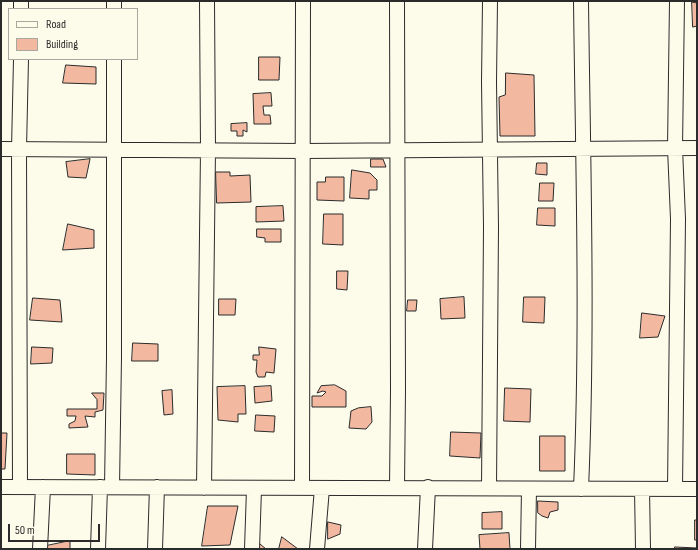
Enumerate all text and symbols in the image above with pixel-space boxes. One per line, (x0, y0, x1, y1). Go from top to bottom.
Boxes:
legend (8, 8, 138, 60)
text: Road (46, 17, 66, 32)
text: Building (46, 37, 78, 52)
scale bar (10, 516, 102, 542)
text: 50 m (15, 523, 35, 538)

